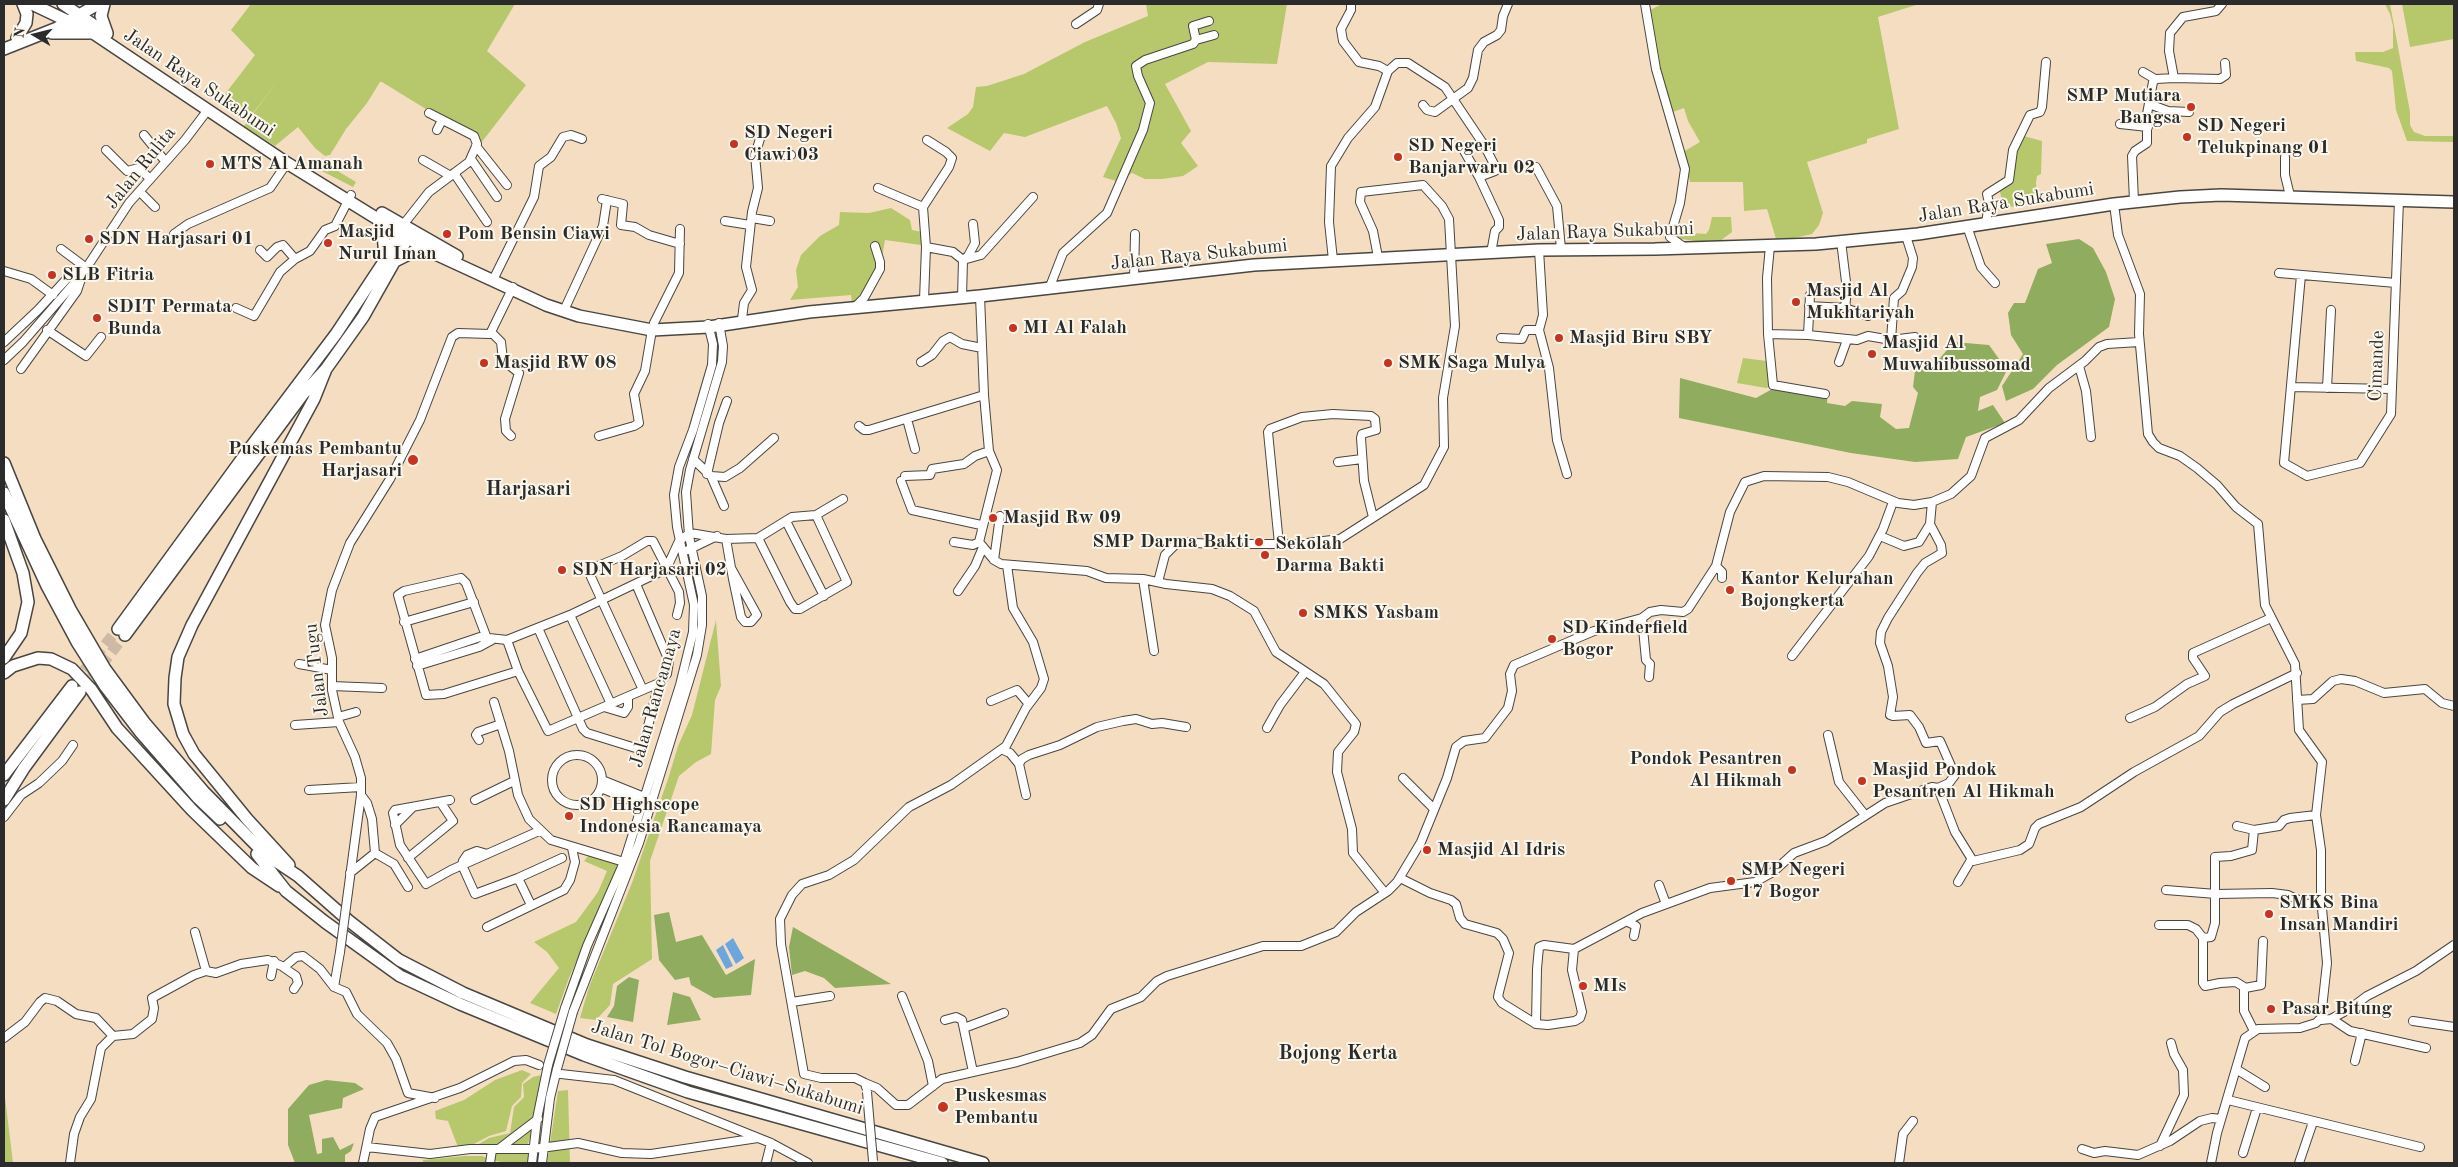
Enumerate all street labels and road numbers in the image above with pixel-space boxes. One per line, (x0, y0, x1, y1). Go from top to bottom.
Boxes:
street label: Jalan Raya Sukabumi (119, 24, 279, 142)
street label: Jalan Rulita (101, 122, 181, 214)
street label: Jalan Raya Sukabumi (1916, 178, 2096, 228)
street label: Jalan Raya Sukabumi (1516, 218, 1694, 246)
street label: Jalan Raya Sukabumi (1109, 234, 1289, 276)
street label: Cimande (2364, 330, 2390, 402)
street label: Jalan Tugu (300, 622, 334, 718)
street label: Jalan Rancamaya (625, 626, 687, 770)
street label: Jalan Tol Bogor–Ciawi–Sukabumi (588, 1016, 866, 1120)

